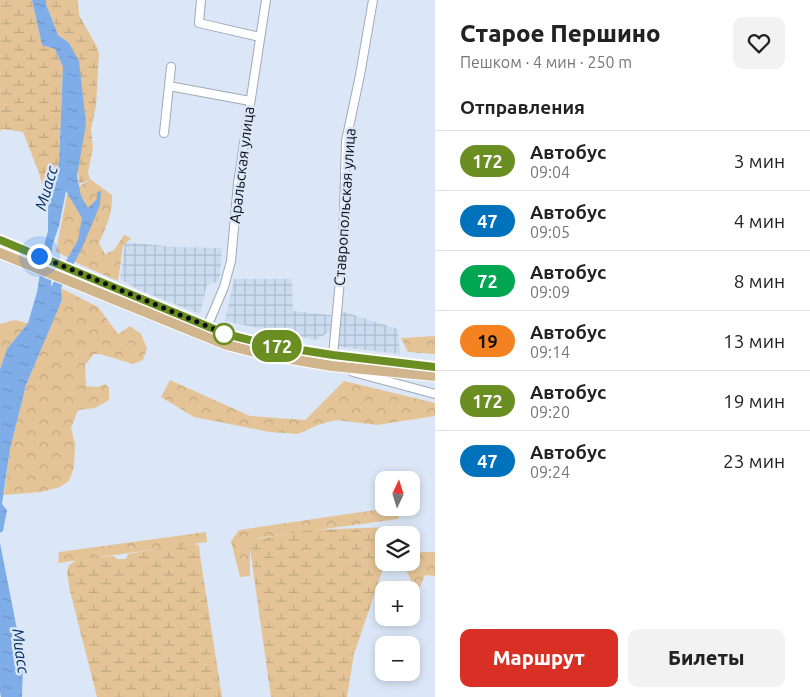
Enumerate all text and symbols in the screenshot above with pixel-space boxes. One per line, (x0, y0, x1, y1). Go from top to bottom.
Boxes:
button: heart (733, 17, 785, 69)
text: Старое Першино (460, 20, 661, 47)
text: Пешком · 4 мин · 250 m (460, 53, 632, 71)
text: Отправления (460, 96, 585, 118)
street label: Аральская улица (226, 105, 257, 224)
street label: Ставропольская улица (331, 128, 358, 286)
text: Автобус (530, 141, 606, 163)
text: 3 мин (734, 150, 785, 172)
text: 172 (472, 151, 503, 171)
water label: Миасс (31, 163, 61, 212)
text: 09:04 (530, 163, 570, 181)
text: Автобус (530, 201, 606, 223)
text: 4 мин (734, 210, 785, 232)
text: 47 (477, 211, 498, 231)
text: 09:05 (530, 223, 570, 241)
your location (27, 244, 52, 269)
text: Автобус (530, 261, 606, 283)
text: 8 мин (734, 270, 785, 292)
text: 72 (477, 271, 498, 291)
text: 09:09 (530, 283, 570, 301)
text: Автобус (530, 321, 606, 343)
unlabelled marker (213, 323, 235, 345)
line badge: 172 (248, 330, 306, 362)
text: 13 мин (723, 330, 785, 352)
text: 19 (477, 331, 498, 351)
text: 172 (262, 336, 292, 356)
text: 09:14 (530, 343, 570, 361)
text: Автобус (530, 381, 606, 403)
text: 19 мин (723, 390, 785, 412)
text: 172 (472, 391, 503, 411)
text: 09:20 (530, 403, 570, 421)
text: Автобус (530, 441, 606, 463)
text: 23 мин (723, 450, 785, 472)
text: 47 (477, 451, 498, 471)
text: 09:24 (530, 463, 570, 481)
north arrow (375, 471, 420, 516)
map controls (375, 471, 420, 681)
button: layers (375, 526, 420, 571)
button: + (375, 581, 420, 626)
water label: Миасс (9, 627, 33, 675)
button: Маршрут (460, 629, 618, 687)
button: Билеты (628, 629, 785, 687)
button: − (375, 636, 420, 681)

